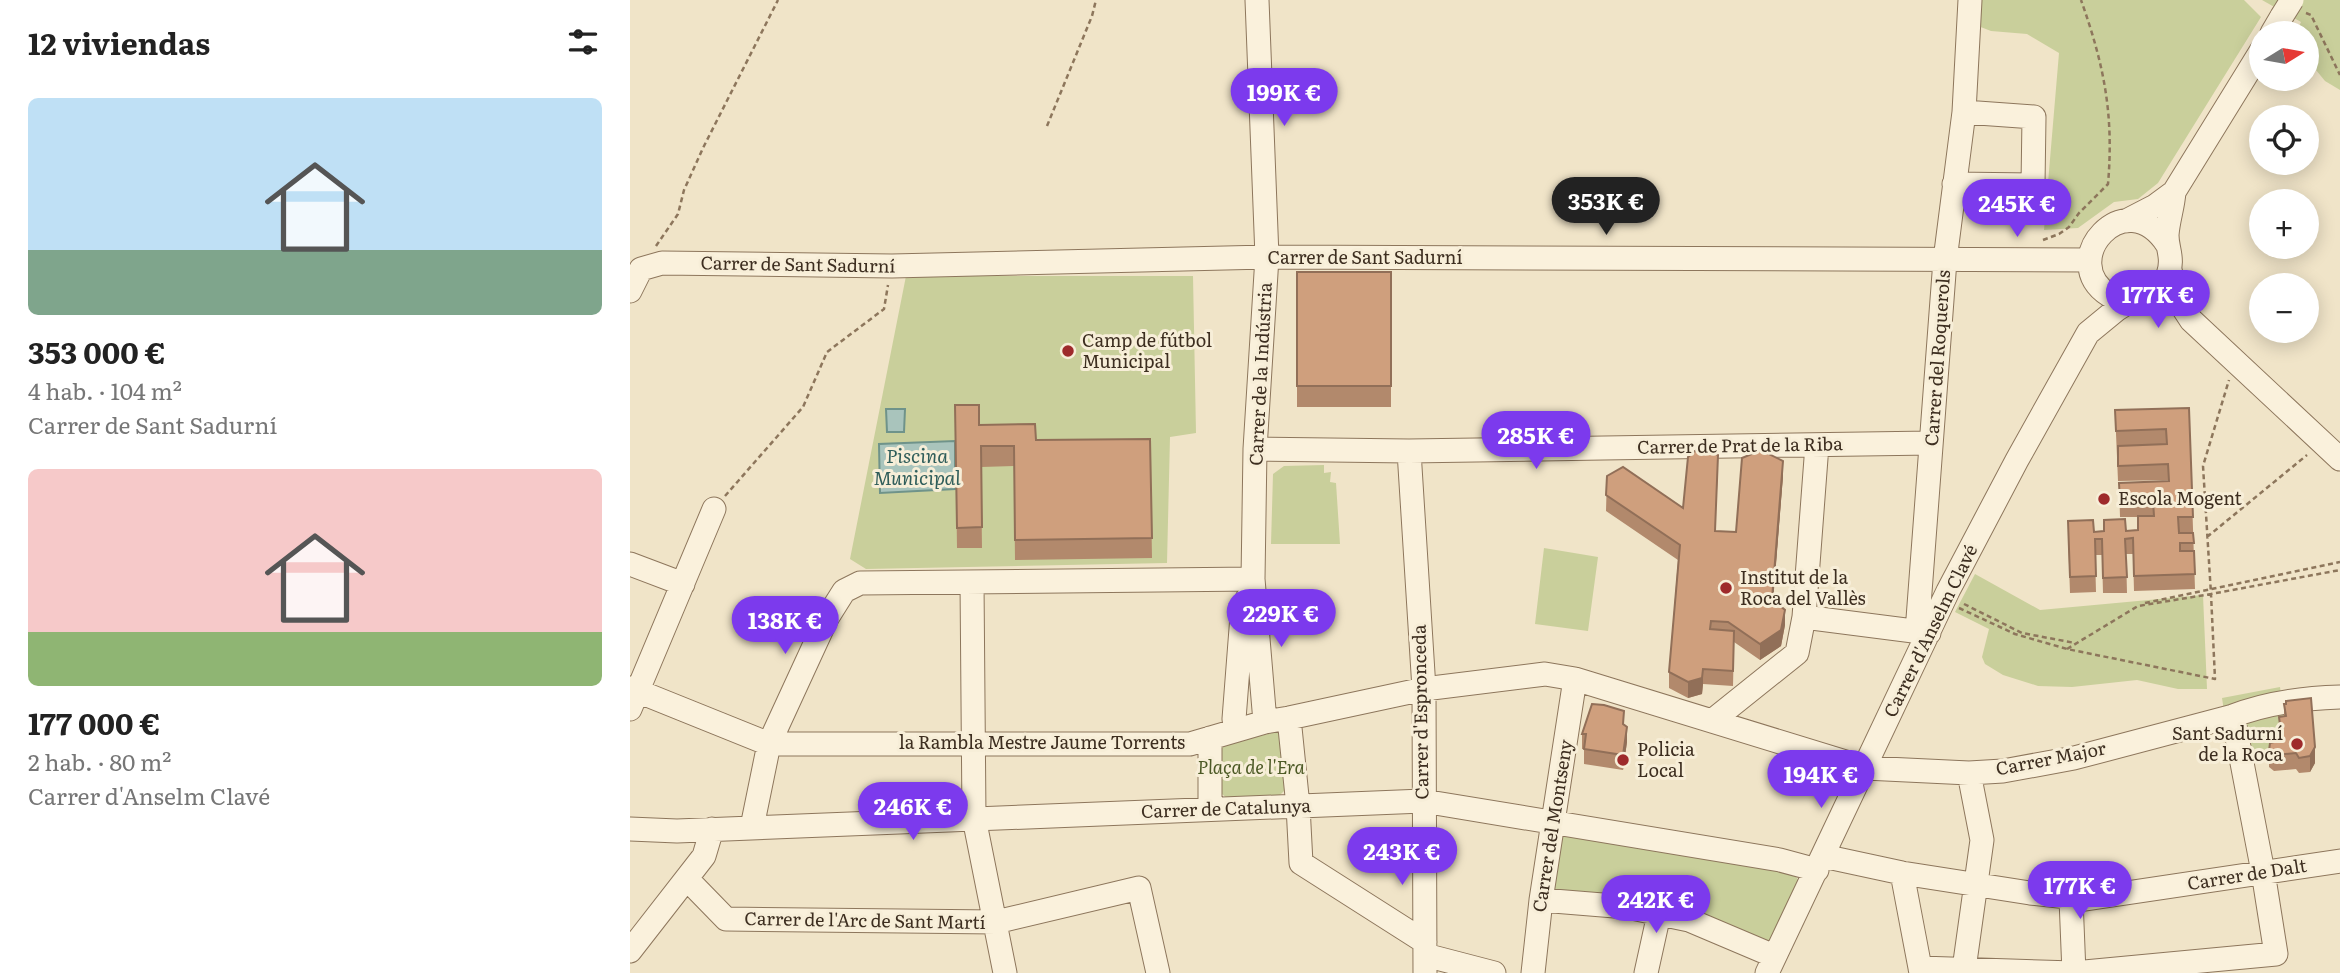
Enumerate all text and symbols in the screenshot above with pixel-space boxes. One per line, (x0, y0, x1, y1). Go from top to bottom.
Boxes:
text: 12 viviendas (28, 20, 210, 64)
north arrow (2249, 21, 2319, 91)
map controls (2249, 21, 2319, 343)
icon: filters (564, 23, 602, 61)
pin: 199K € (1227, 68, 1341, 128)
text: 199K € (1247, 74, 1321, 108)
button: locate (2249, 105, 2319, 175)
icon: home (252, 144, 378, 270)
pin: 353K € (1549, 177, 1663, 237)
pin: 245K € (1960, 180, 2074, 239)
text: 353K € (1568, 183, 1644, 217)
text: 245K € (1978, 185, 2056, 219)
button: + (2249, 189, 2319, 259)
street label: Carrer de Sant Sadurní (1268, 243, 1462, 270)
street label: Carrer de Sant Sadurní (700, 248, 896, 279)
street label: Carrer del Roquerols (1917, 269, 1956, 447)
pin: 177K € (2101, 270, 2215, 330)
button: − (2249, 273, 2319, 343)
text: 177K € (2122, 276, 2194, 310)
street label: Carrer de la Indústria (1241, 281, 1278, 466)
place label: Camp de fútbol Municipal (1082, 326, 1212, 374)
text: 353 000 € (28, 329, 166, 373)
marker: Camp de fútbol Municipal (1060, 343, 1076, 359)
text: 4 hab. · 104 m² (28, 373, 182, 407)
text: Carrer de Sant Sadurní (28, 407, 277, 441)
pin: 285K € (1479, 412, 1593, 471)
text: 285K € (1497, 417, 1575, 451)
street label: Carrer de Prat de la Riba (1637, 429, 1843, 460)
water label: Piscina Municipal (873, 441, 961, 491)
place label: Escola Mogent (2118, 484, 2243, 511)
marker: Escola Mogent (2096, 491, 2112, 507)
icon: home (252, 515, 378, 641)
street label: Carrer d'Anselm Clavé (1876, 539, 1983, 721)
place label: Institut de la Roca del Vallès (1740, 563, 1866, 611)
marker: Institut de la Roca del Vallès (1718, 580, 1734, 596)
pin: 229K € (1224, 590, 1338, 649)
text: 229K € (1243, 595, 1319, 629)
pin: 138K € (728, 596, 842, 656)
text: 138K € (748, 602, 822, 636)
street label: Carrer d'Espronceda (1404, 624, 1435, 800)
text: 177 000 € (28, 700, 160, 744)
place label: Sant Sadurní de la Roca (2172, 719, 2283, 767)
street label: la Rambla Mestre Jaume Torrents (899, 728, 1185, 755)
street label: Carrer Major (1993, 734, 2109, 781)
place label: Policia Local (1637, 735, 1695, 783)
marker: Sant Sadurní de la Roca (2289, 736, 2305, 752)
street label: Carrer del Montseny (1525, 737, 1579, 914)
text: 2 hab. · 80 m² (28, 744, 171, 778)
pin: 194K € (1764, 750, 1878, 810)
marker: Policia Local (1615, 752, 1631, 768)
park label: Plaça de l'Era (1197, 753, 1305, 780)
text: 194K € (1783, 756, 1859, 790)
text: Carrer d'Anselm Clavé (28, 778, 270, 812)
pin: 246K € (856, 782, 970, 842)
text: 246K € (874, 788, 952, 822)
street label: Carrer de Catalunya (1140, 791, 1312, 824)
pin: 243K € (1345, 828, 1459, 887)
text: 243K € (1363, 833, 1441, 867)
street label: Carrer de Dalt (2185, 851, 2309, 896)
pin: 177K € (2023, 862, 2137, 921)
text: 177K € (2044, 867, 2116, 901)
pin: 242K € (1599, 876, 1713, 935)
text: 242K € (1617, 881, 1695, 915)
street label: Carrer de l'Arc de Sant Martí (744, 904, 986, 935)

